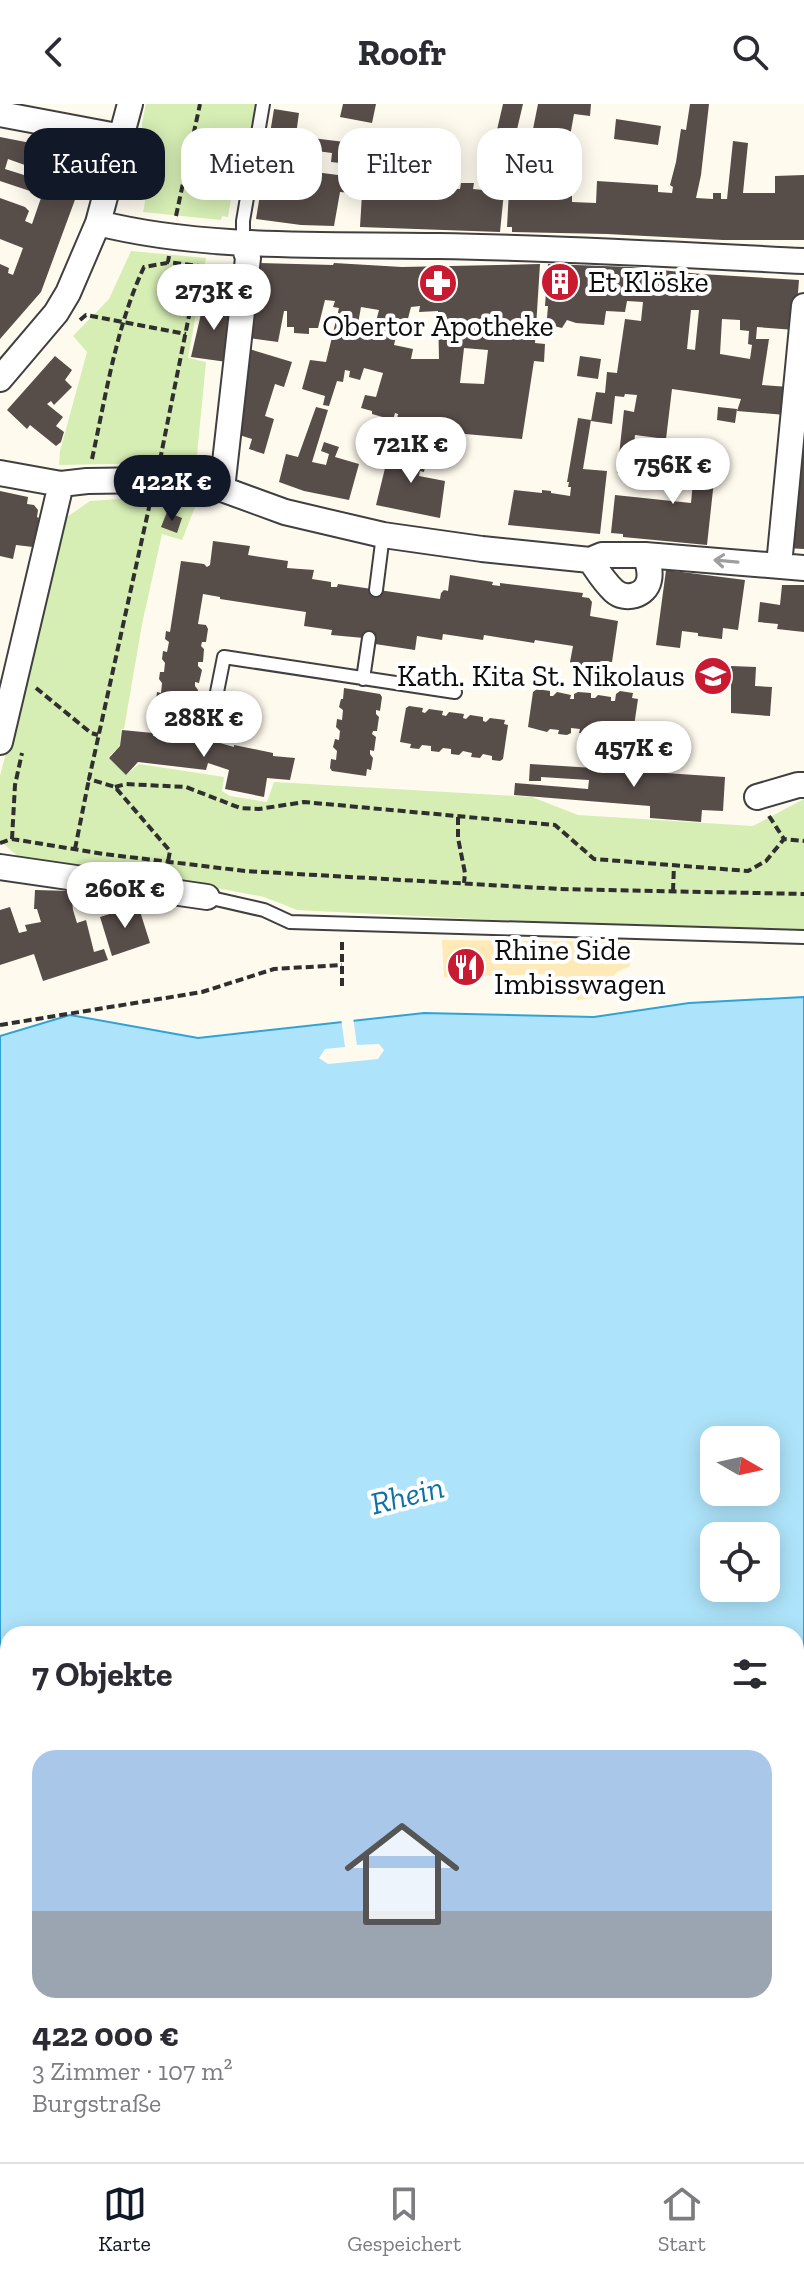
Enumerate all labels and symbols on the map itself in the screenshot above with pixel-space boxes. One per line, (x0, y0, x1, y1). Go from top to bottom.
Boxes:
building icon: Et Klöske (539, 261, 581, 303)
pharmacy icon: Obertor Apotheke (417, 262, 459, 304)
pin: 273K € (149, 264, 279, 332)
place label: Et Klöske (588, 264, 709, 300)
place label: Obertor Apotheke (322, 308, 554, 344)
pin: 721K € (346, 417, 476, 485)
pin: 756K € (608, 438, 738, 506)
pin: 422K € (107, 455, 237, 523)
one-way arrow (713, 553, 740, 568)
school or university icon: Kath. Kita St. Nikolaus (692, 655, 734, 697)
place label: Kath. Kita St. Nikolaus (397, 658, 685, 694)
pin: 288K € (139, 691, 269, 759)
pin: 457K € (569, 721, 699, 789)
pin: 260K € (60, 862, 190, 930)
place label: Rhine Side Imbisswagen (494, 932, 665, 1002)
restaurant icon: Rhine Side Imbisswagen (445, 946, 487, 988)
north arrow (700, 1426, 780, 1506)
water label: Rhein (366, 1468, 448, 1522)

